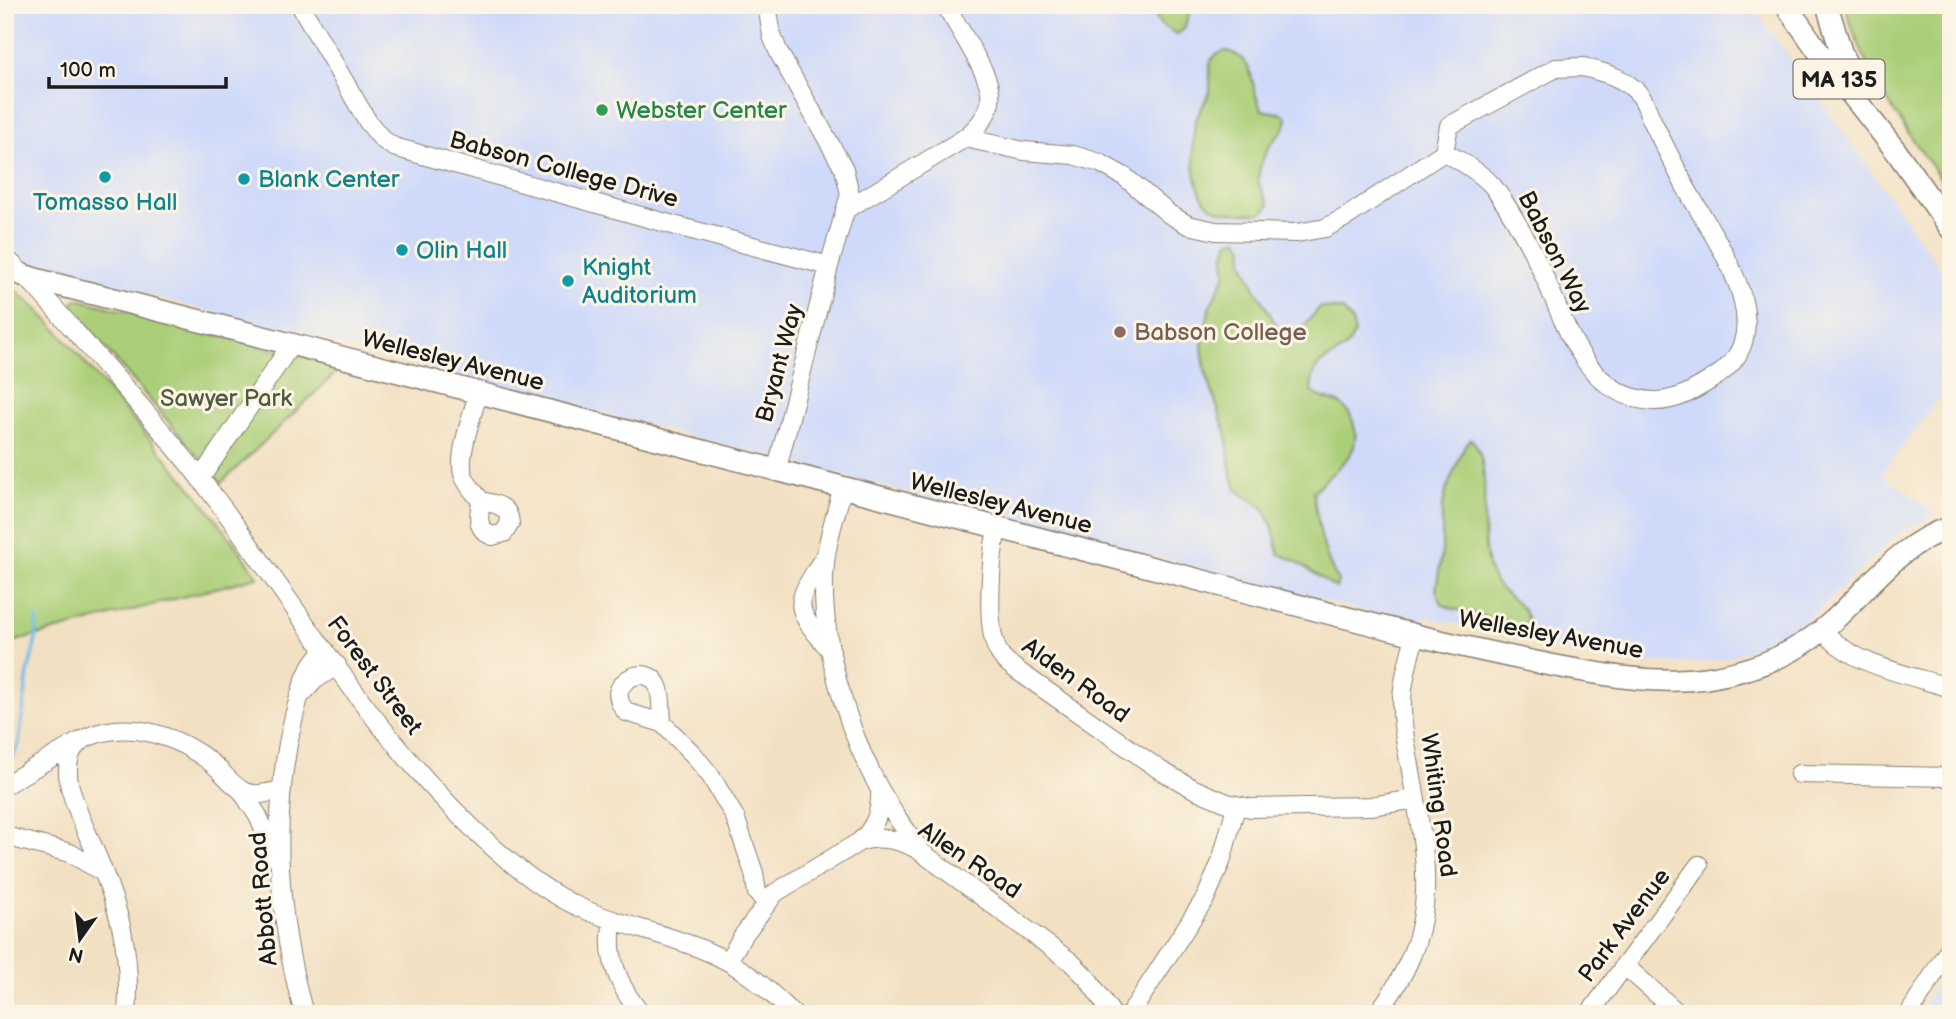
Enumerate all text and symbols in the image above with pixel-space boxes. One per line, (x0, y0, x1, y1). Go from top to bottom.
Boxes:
scale bar (49, 46, 226, 90)
text: 100 m (60, 58, 116, 83)
road number: MA 135 (1794, 60, 1884, 99)
place label: Webster Center (616, 96, 787, 125)
marker: Webster Center (594, 102, 610, 118)
street label: Babson College Drive (446, 125, 681, 214)
place label: Blank Center (258, 165, 400, 194)
marker: Tomasso Hall (97, 169, 113, 185)
marker: Blank Center (236, 171, 252, 187)
street label: Babson Way (1511, 186, 1598, 318)
place label: Tomasso Hall (33, 188, 177, 217)
place label: Olin Hall (416, 236, 507, 265)
marker: Olin Hall (394, 242, 410, 258)
place label: Knight Auditorium (582, 253, 697, 310)
marker: Knight Auditorium (560, 273, 576, 289)
street label: Bryant Way (750, 301, 809, 426)
place label: Babson College (1134, 318, 1307, 347)
street label: Wellesley Avenue (359, 324, 547, 397)
marker: Babson College (1112, 324, 1128, 340)
park label: Sawyer Park (160, 384, 292, 413)
street label: Wellesley Avenue (907, 467, 1095, 540)
street label: Wellesley Avenue (1456, 604, 1645, 665)
street label: Forest Street (321, 610, 429, 741)
street label: Alden Road (1016, 632, 1135, 729)
street label: Whiting Road (1414, 731, 1463, 879)
street label: Allen Road (913, 816, 1027, 905)
street label: Abbott Road (243, 831, 284, 967)
street label: Park Avenue (1572, 863, 1677, 988)
north arrow (46, 904, 116, 974)
text: N (67, 941, 86, 967)

